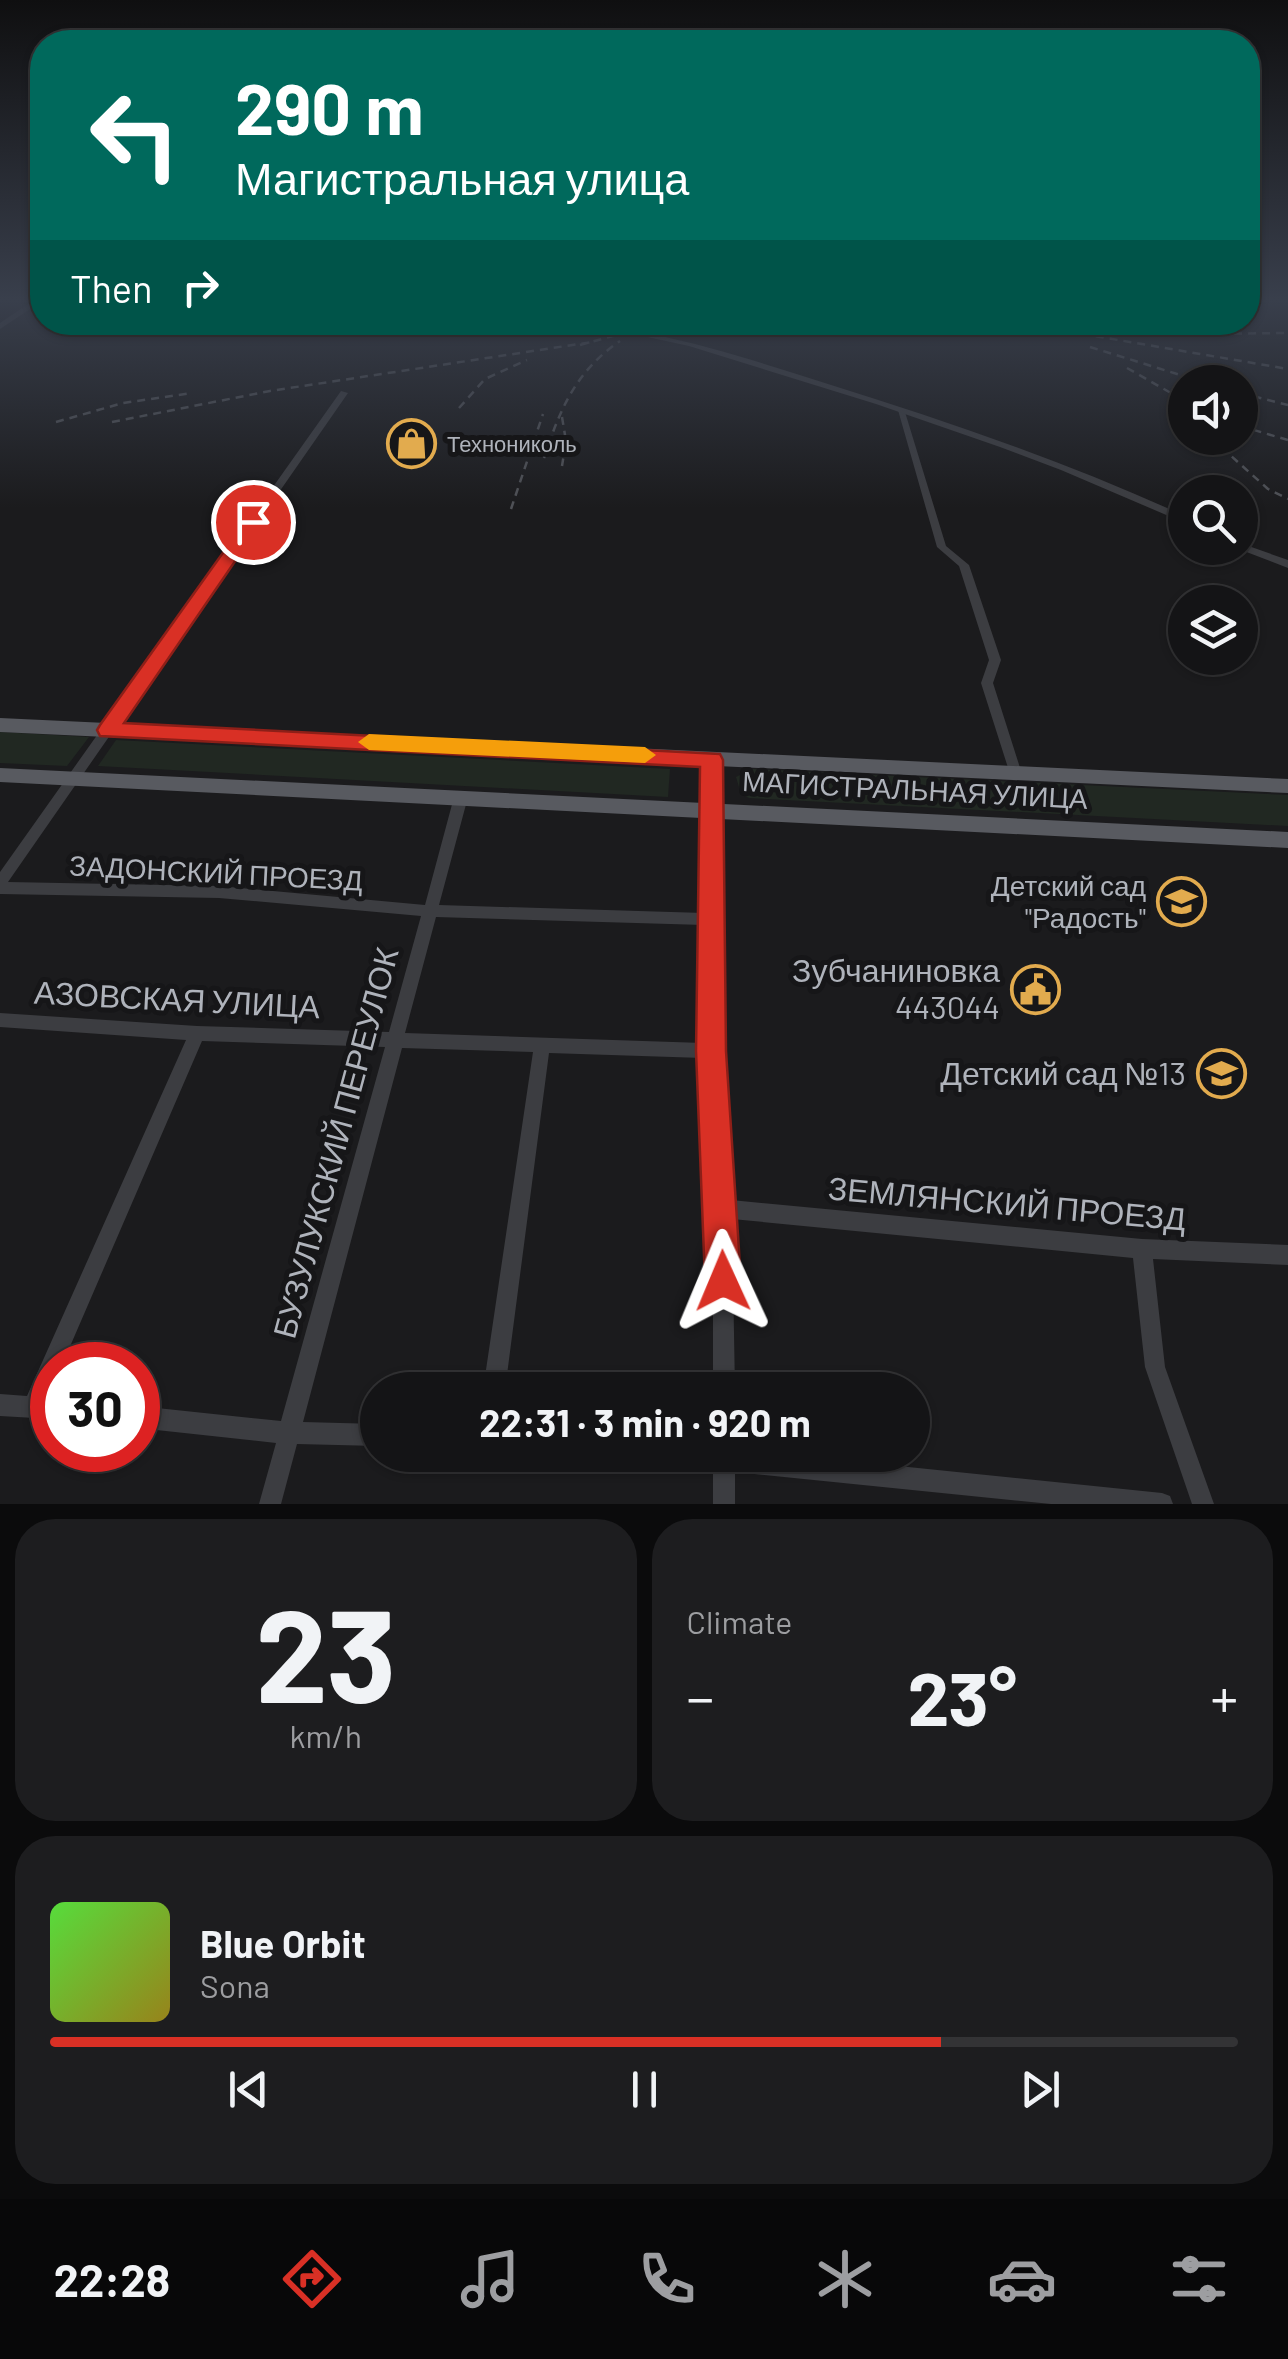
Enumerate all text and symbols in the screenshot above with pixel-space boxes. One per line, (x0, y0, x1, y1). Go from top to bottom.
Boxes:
text: 290 m (235, 65, 424, 149)
icon: left (70, 70, 200, 200)
text: Магистральная улица (235, 150, 689, 204)
icon: right (173, 260, 228, 315)
text: Then (70, 265, 153, 311)
map controls (1168, 365, 1258, 675)
button: sound (1168, 365, 1258, 455)
shop icon: Технониколь (386, 418, 438, 470)
place label: Технониколь (447, 430, 577, 456)
button: search (1168, 475, 1258, 565)
pin (211, 480, 296, 565)
icon: arrive (226, 495, 281, 550)
button: layers (1168, 585, 1258, 675)
street label: МАГИСТРАЛЬНАЯ УЛИЦА (741, 763, 1089, 815)
street label: ЗАДОНСКИЙ ПРОЕЗД (68, 847, 364, 897)
place label: Детский сад "Радость" (991, 868, 1146, 934)
school or university icon: Детский сад "Радость" (1155, 876, 1207, 928)
street label: БУЗУЛУКСКИЙ ПЕРЕУЛОК (264, 943, 405, 1342)
place label: Зубчаниновка 443044 (792, 950, 1000, 1025)
public building icon: Зубчаниновка 443044 (1009, 963, 1061, 1015)
street label: АЗОВСКАЯ УЛИЦА (33, 972, 322, 1025)
school or university icon: Детский сад №13 (1195, 1048, 1247, 1100)
place label: Детский сад №13 (940, 1053, 1186, 1092)
street label: ЗЕМЛЯНСКИЙ ПРОЕЗД (827, 1167, 1188, 1238)
position arrow (671, 1229, 775, 1333)
speed limit sign: 30 (30, 1342, 160, 1472)
text: 22:31 · 3 min · 920 m (479, 1399, 811, 1445)
text: 23 (255, 1573, 396, 1729)
text: Climate (687, 1602, 792, 1640)
text: 23° (907, 1651, 1017, 1741)
text: − (687, 1663, 714, 1729)
text: + (1210, 1663, 1238, 1729)
text: km/h (290, 1716, 362, 1754)
text: Blue Orbit (200, 1920, 366, 1966)
text: Sona (200, 1966, 270, 2004)
icon: previous (221, 2062, 276, 2117)
icon: pause (617, 2062, 672, 2117)
icon: next (1013, 2062, 1068, 2117)
icon: directions (277, 2244, 347, 2314)
icon: music (455, 2244, 525, 2314)
icon: phone (632, 2244, 702, 2314)
icon: climate (810, 2244, 880, 2314)
icon: car (987, 2244, 1057, 2314)
icon: filters (1164, 2244, 1234, 2314)
text: 22:28 (54, 2252, 170, 2306)

